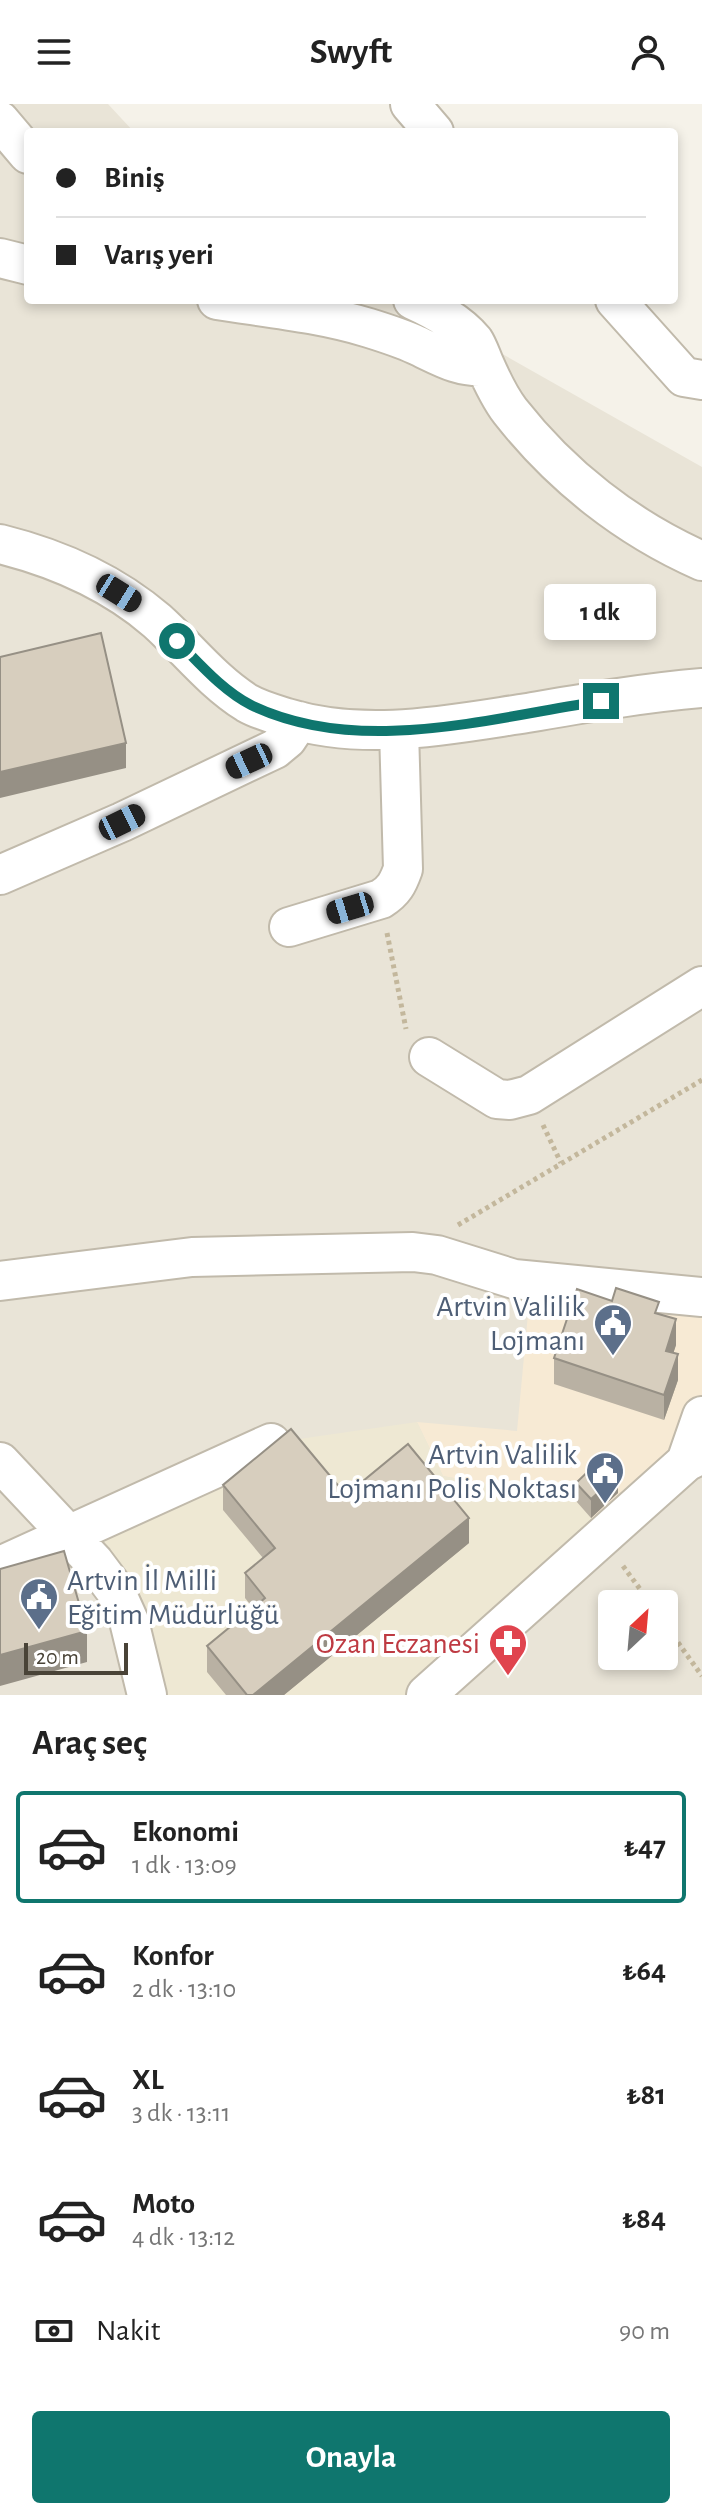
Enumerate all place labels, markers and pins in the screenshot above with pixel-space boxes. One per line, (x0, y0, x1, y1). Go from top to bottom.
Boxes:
place label: Artvin Valilik Lojmanı (436, 1292, 585, 1356)
public building icon: Artvin Valilik Lojmanı (592, 1302, 634, 1357)
place label: Artvin Valilik Lojmanı Polis Noktası (327, 1440, 577, 1504)
public building icon: Artvin Valilik Lojmanı Polis Noktası (584, 1450, 626, 1505)
place label: Artvin İl Milli Eğitim Müdürlüğü (67, 1564, 279, 1630)
public building icon: Artvin İl Milli Eğitim Müdürlüğü (18, 1576, 60, 1631)
pharmacy icon: Ozan Eczanesi (487, 1622, 529, 1677)
place label: Ozan Eczanesi (316, 1629, 480, 1659)

